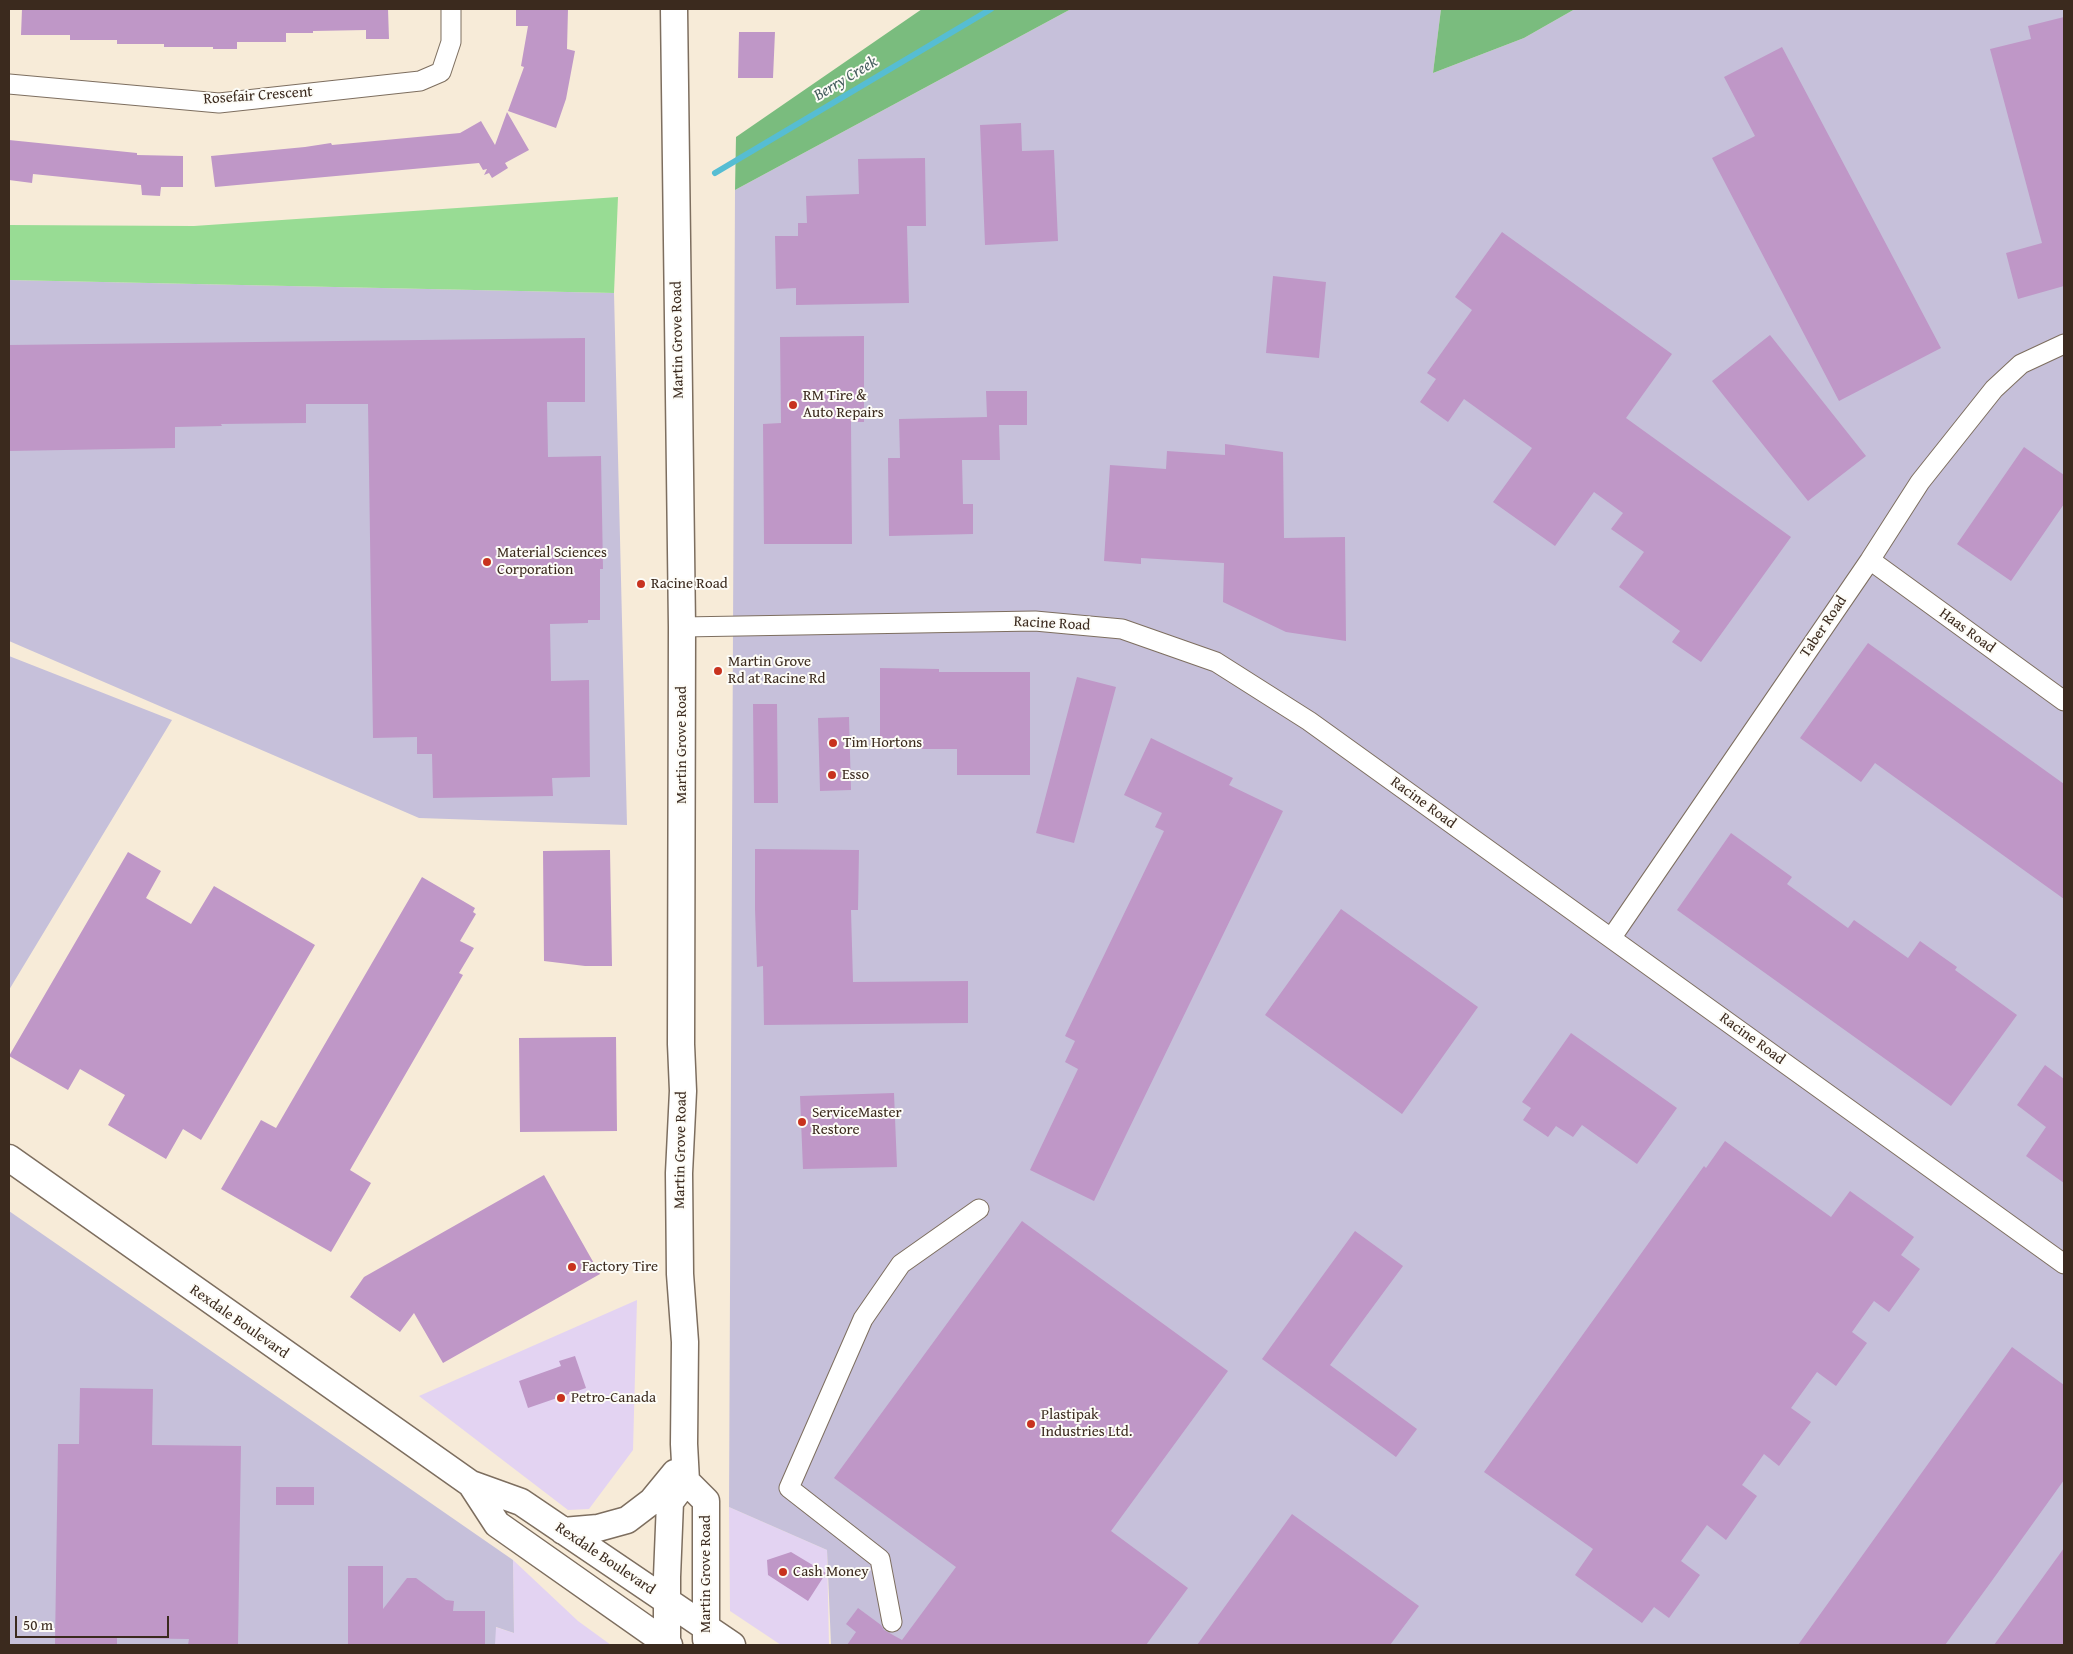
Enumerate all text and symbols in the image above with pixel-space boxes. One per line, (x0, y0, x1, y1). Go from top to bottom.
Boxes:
water label: Berry Creek (811, 53, 881, 105)
street label: Rosefair Crescent (203, 83, 313, 109)
street label: Martin Grove Road (668, 281, 688, 399)
place label: RM Tire & Auto Repairs (803, 387, 884, 422)
marker: RM Tire & Auto Repairs (787, 399, 799, 411)
place label: Material Sciences Corporation (497, 544, 607, 579)
marker: Material Sciences Corporation (481, 556, 493, 568)
place label: Racine Road (651, 575, 728, 593)
marker: Racine Road (635, 578, 647, 590)
street label: Taber Road (1797, 593, 1851, 661)
street label: Haas Road (1936, 605, 1998, 657)
street label: Racine Road (1013, 613, 1091, 635)
place label: Martin Grove Rd at Racine Rd (728, 653, 826, 688)
marker: Martin Grove Rd at Racine Rd (712, 665, 724, 677)
street label: Martin Grove Road (673, 686, 691, 804)
place label: Tim Hortons (843, 734, 922, 752)
marker: Tim Hortons (827, 737, 839, 749)
place label: Esso (842, 766, 869, 784)
marker: Esso (826, 769, 838, 781)
street label: Racine Road (1387, 773, 1459, 833)
street label: Racine Road (1716, 1009, 1788, 1069)
street label: Martin Grove Road (671, 1091, 691, 1209)
place label: ServiceMaster Restore (812, 1104, 902, 1139)
marker: ServiceMaster Restore (796, 1116, 808, 1128)
place label: Factory Tire (582, 1258, 658, 1276)
marker: Factory Tire (566, 1261, 578, 1273)
street label: Rexdale Boulevard (186, 1281, 292, 1363)
place label: Petro-Canada (571, 1389, 656, 1407)
marker: Petro-Canada (555, 1392, 567, 1404)
place label: Plastipak Industries Ltd. (1041, 1406, 1132, 1441)
marker: Plastipak Industries Ltd. (1025, 1418, 1037, 1430)
street label: Martin Grove Road (697, 1515, 715, 1633)
street label: Rexdale Boulevard (552, 1519, 658, 1599)
place label: Cash Money (793, 1563, 869, 1581)
marker: Cash Money (777, 1566, 789, 1578)
scale bar (18, 1606, 171, 1638)
text: 50 m (23, 1614, 53, 1635)

